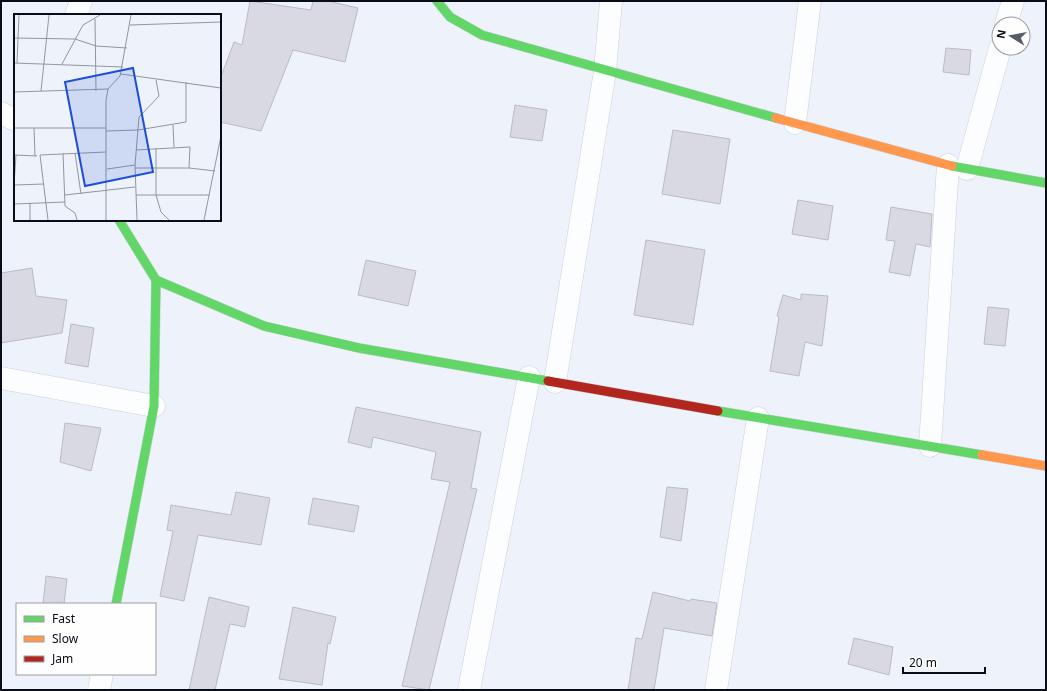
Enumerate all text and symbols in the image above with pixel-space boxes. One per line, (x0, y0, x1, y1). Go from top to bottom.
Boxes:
inset map (14, 14, 221, 221)
north arrow (991, 16, 1031, 56)
text: N (992, 28, 1009, 40)
legend (16, 603, 156, 675)
text: Fast (52, 610, 76, 627)
text: Slow (52, 630, 79, 647)
scale bar (903, 649, 985, 675)
text: Jam (51, 650, 73, 667)
text: 20 m (909, 654, 937, 671)

